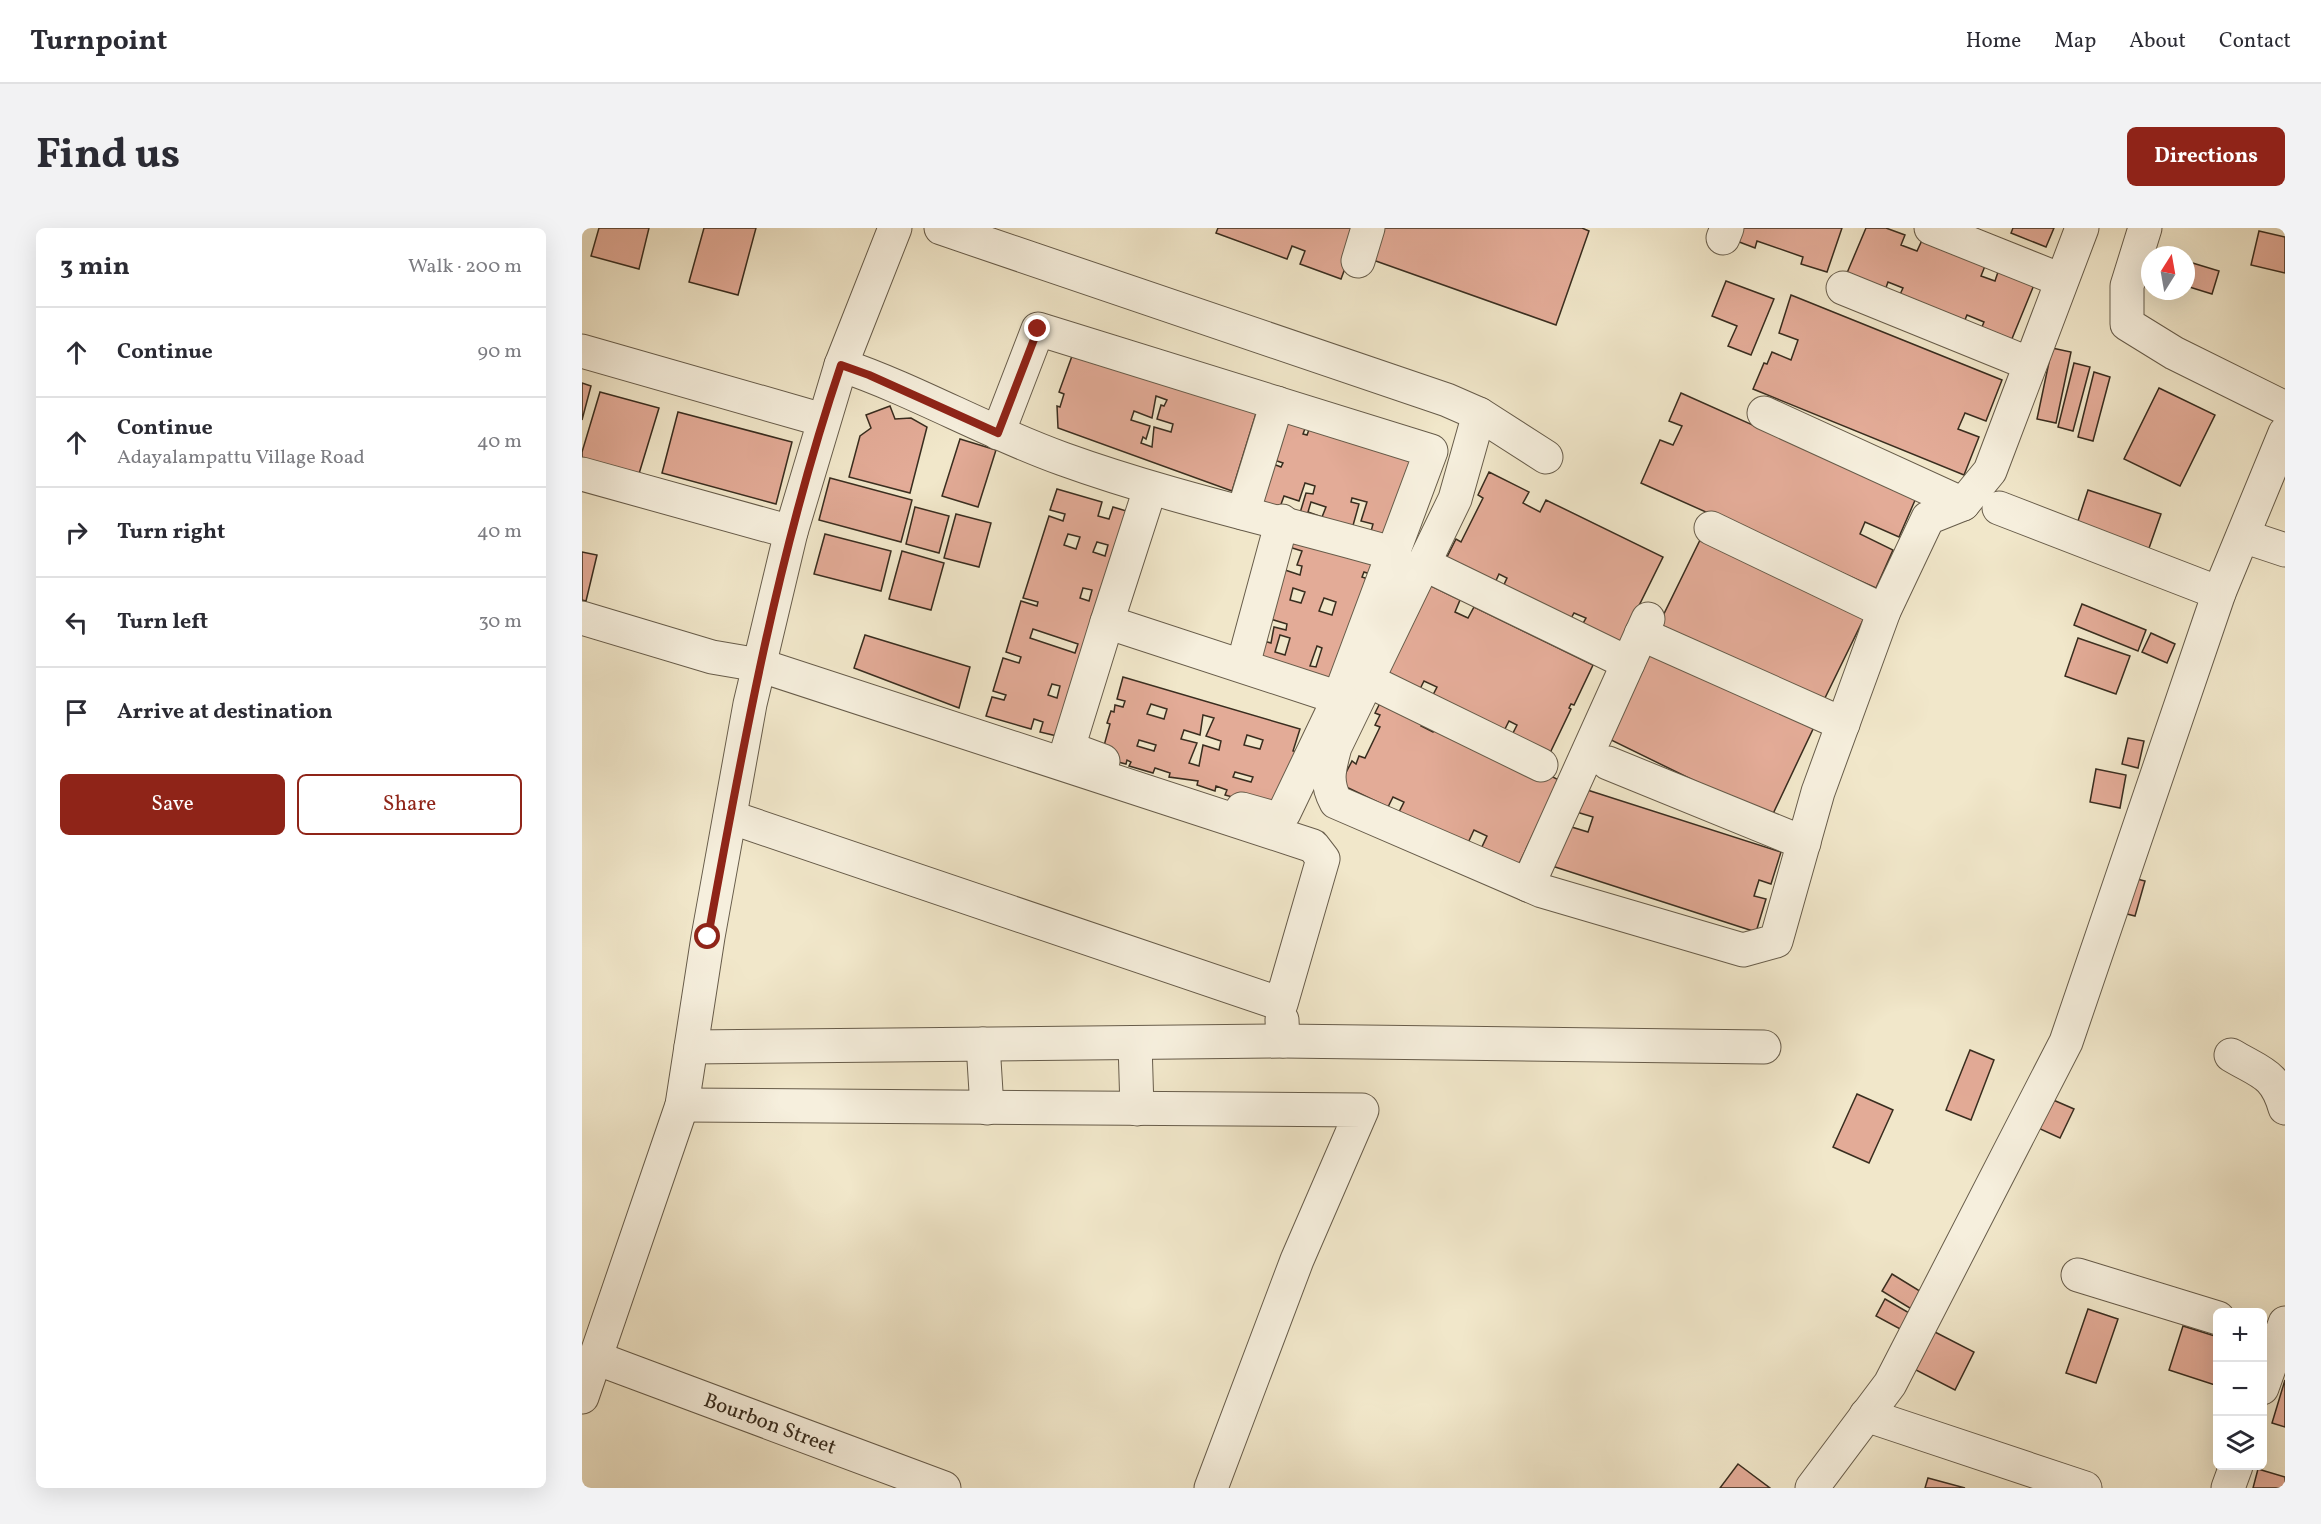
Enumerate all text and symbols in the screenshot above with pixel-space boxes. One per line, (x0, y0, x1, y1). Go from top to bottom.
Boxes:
text: Turnpoint (30, 22, 167, 61)
text: Home (1966, 27, 2021, 56)
text: Map (2054, 27, 2096, 56)
text: About (2129, 27, 2186, 56)
text: Contact (2219, 27, 2291, 56)
text: Find us (36, 127, 180, 186)
button: Directions (2127, 127, 2285, 186)
north arrow (2141, 246, 2195, 300)
text: 3 min (60, 249, 130, 285)
text: Walk · 200 m (408, 253, 522, 281)
route end (1024, 315, 1050, 341)
icon: ahead (60, 336, 93, 369)
text: Continue (117, 337, 213, 368)
text: 90 m (478, 338, 522, 366)
text: Continue (117, 413, 213, 444)
icon: ahead (60, 426, 93, 459)
text: 40 m (477, 428, 522, 456)
text: Adayalampattu Village Road (117, 444, 365, 472)
icon: right (60, 516, 93, 549)
text: Turn right (117, 517, 225, 548)
text: 40 m (477, 518, 522, 546)
icon: left (60, 606, 93, 639)
text: Turn left (117, 607, 208, 638)
text: 30 m (478, 608, 522, 636)
icon: arrive (60, 696, 93, 729)
text: Arrive at destination (117, 697, 333, 728)
button: Save (60, 774, 285, 835)
button: Share (297, 774, 522, 835)
route start (694, 923, 720, 949)
map controls (2213, 1308, 2267, 1470)
button: + (2213, 1308, 2267, 1362)
button: − (2213, 1362, 2267, 1416)
street label: Bourbon Street (699, 1387, 840, 1462)
button: layers (2213, 1416, 2267, 1470)

